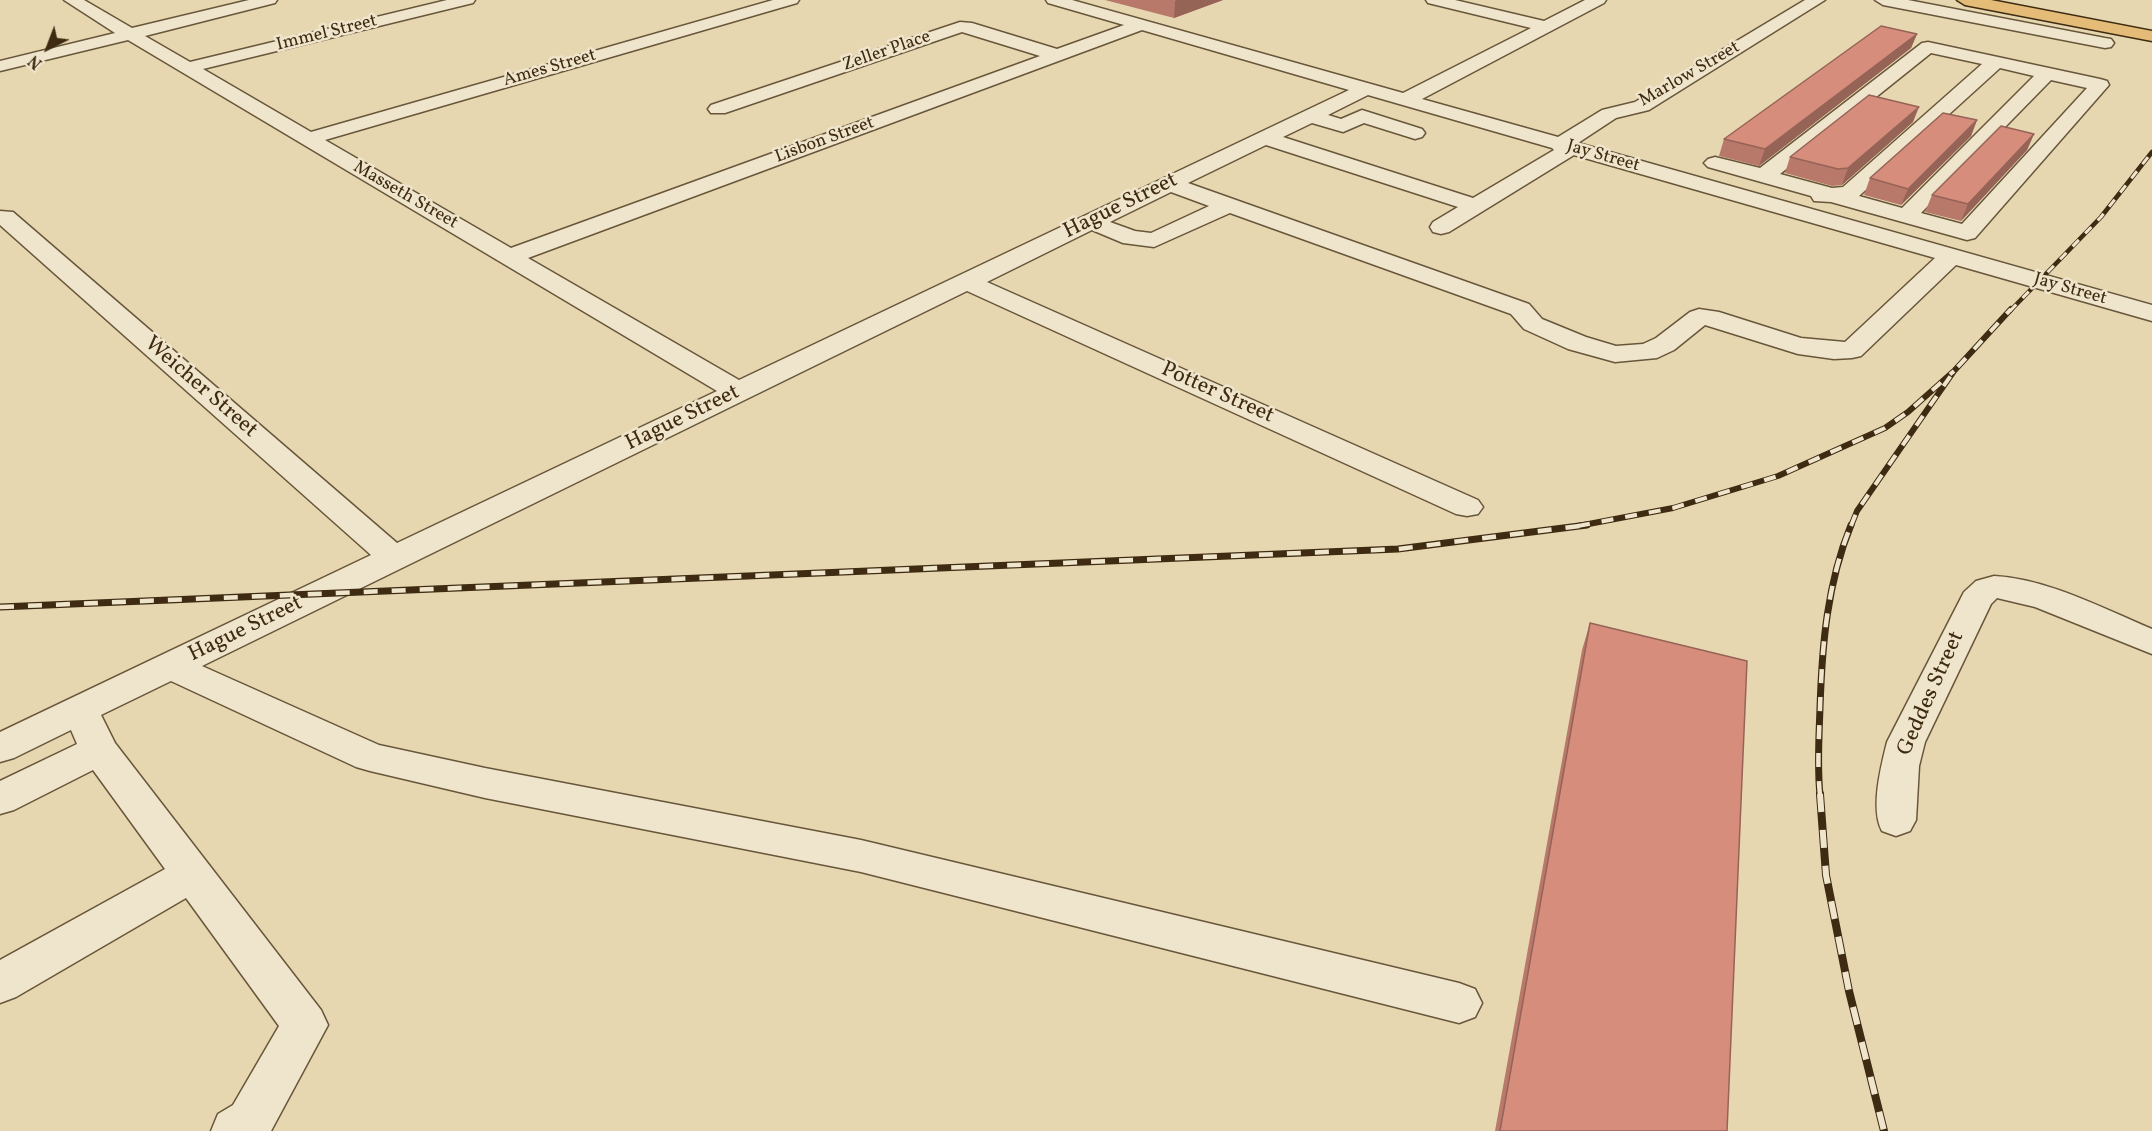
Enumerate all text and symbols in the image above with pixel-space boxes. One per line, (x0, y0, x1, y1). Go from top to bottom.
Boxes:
street label: Immel Street (274, 11, 380, 57)
north arrow (18, 18, 78, 78)
street label: Zeller Place (840, 27, 934, 77)
street label: Marlow Street (1636, 37, 1744, 113)
street label: Ames Street (501, 45, 599, 93)
text: N (24, 49, 48, 73)
street label: Lisbon Street (772, 113, 878, 169)
street label: Jay Street (1564, 136, 1642, 178)
street label: Masseth Street (349, 157, 461, 235)
street label: Hague Street (1060, 168, 1182, 246)
street label: Jay Street (2031, 269, 2109, 311)
street label: Weicher Street (138, 332, 262, 444)
street label: Potter Street (1156, 357, 1278, 431)
street label: Hague Street (622, 380, 744, 458)
street label: Hague Street (185, 591, 307, 669)
street label: Geddes Street (1893, 628, 1971, 760)

